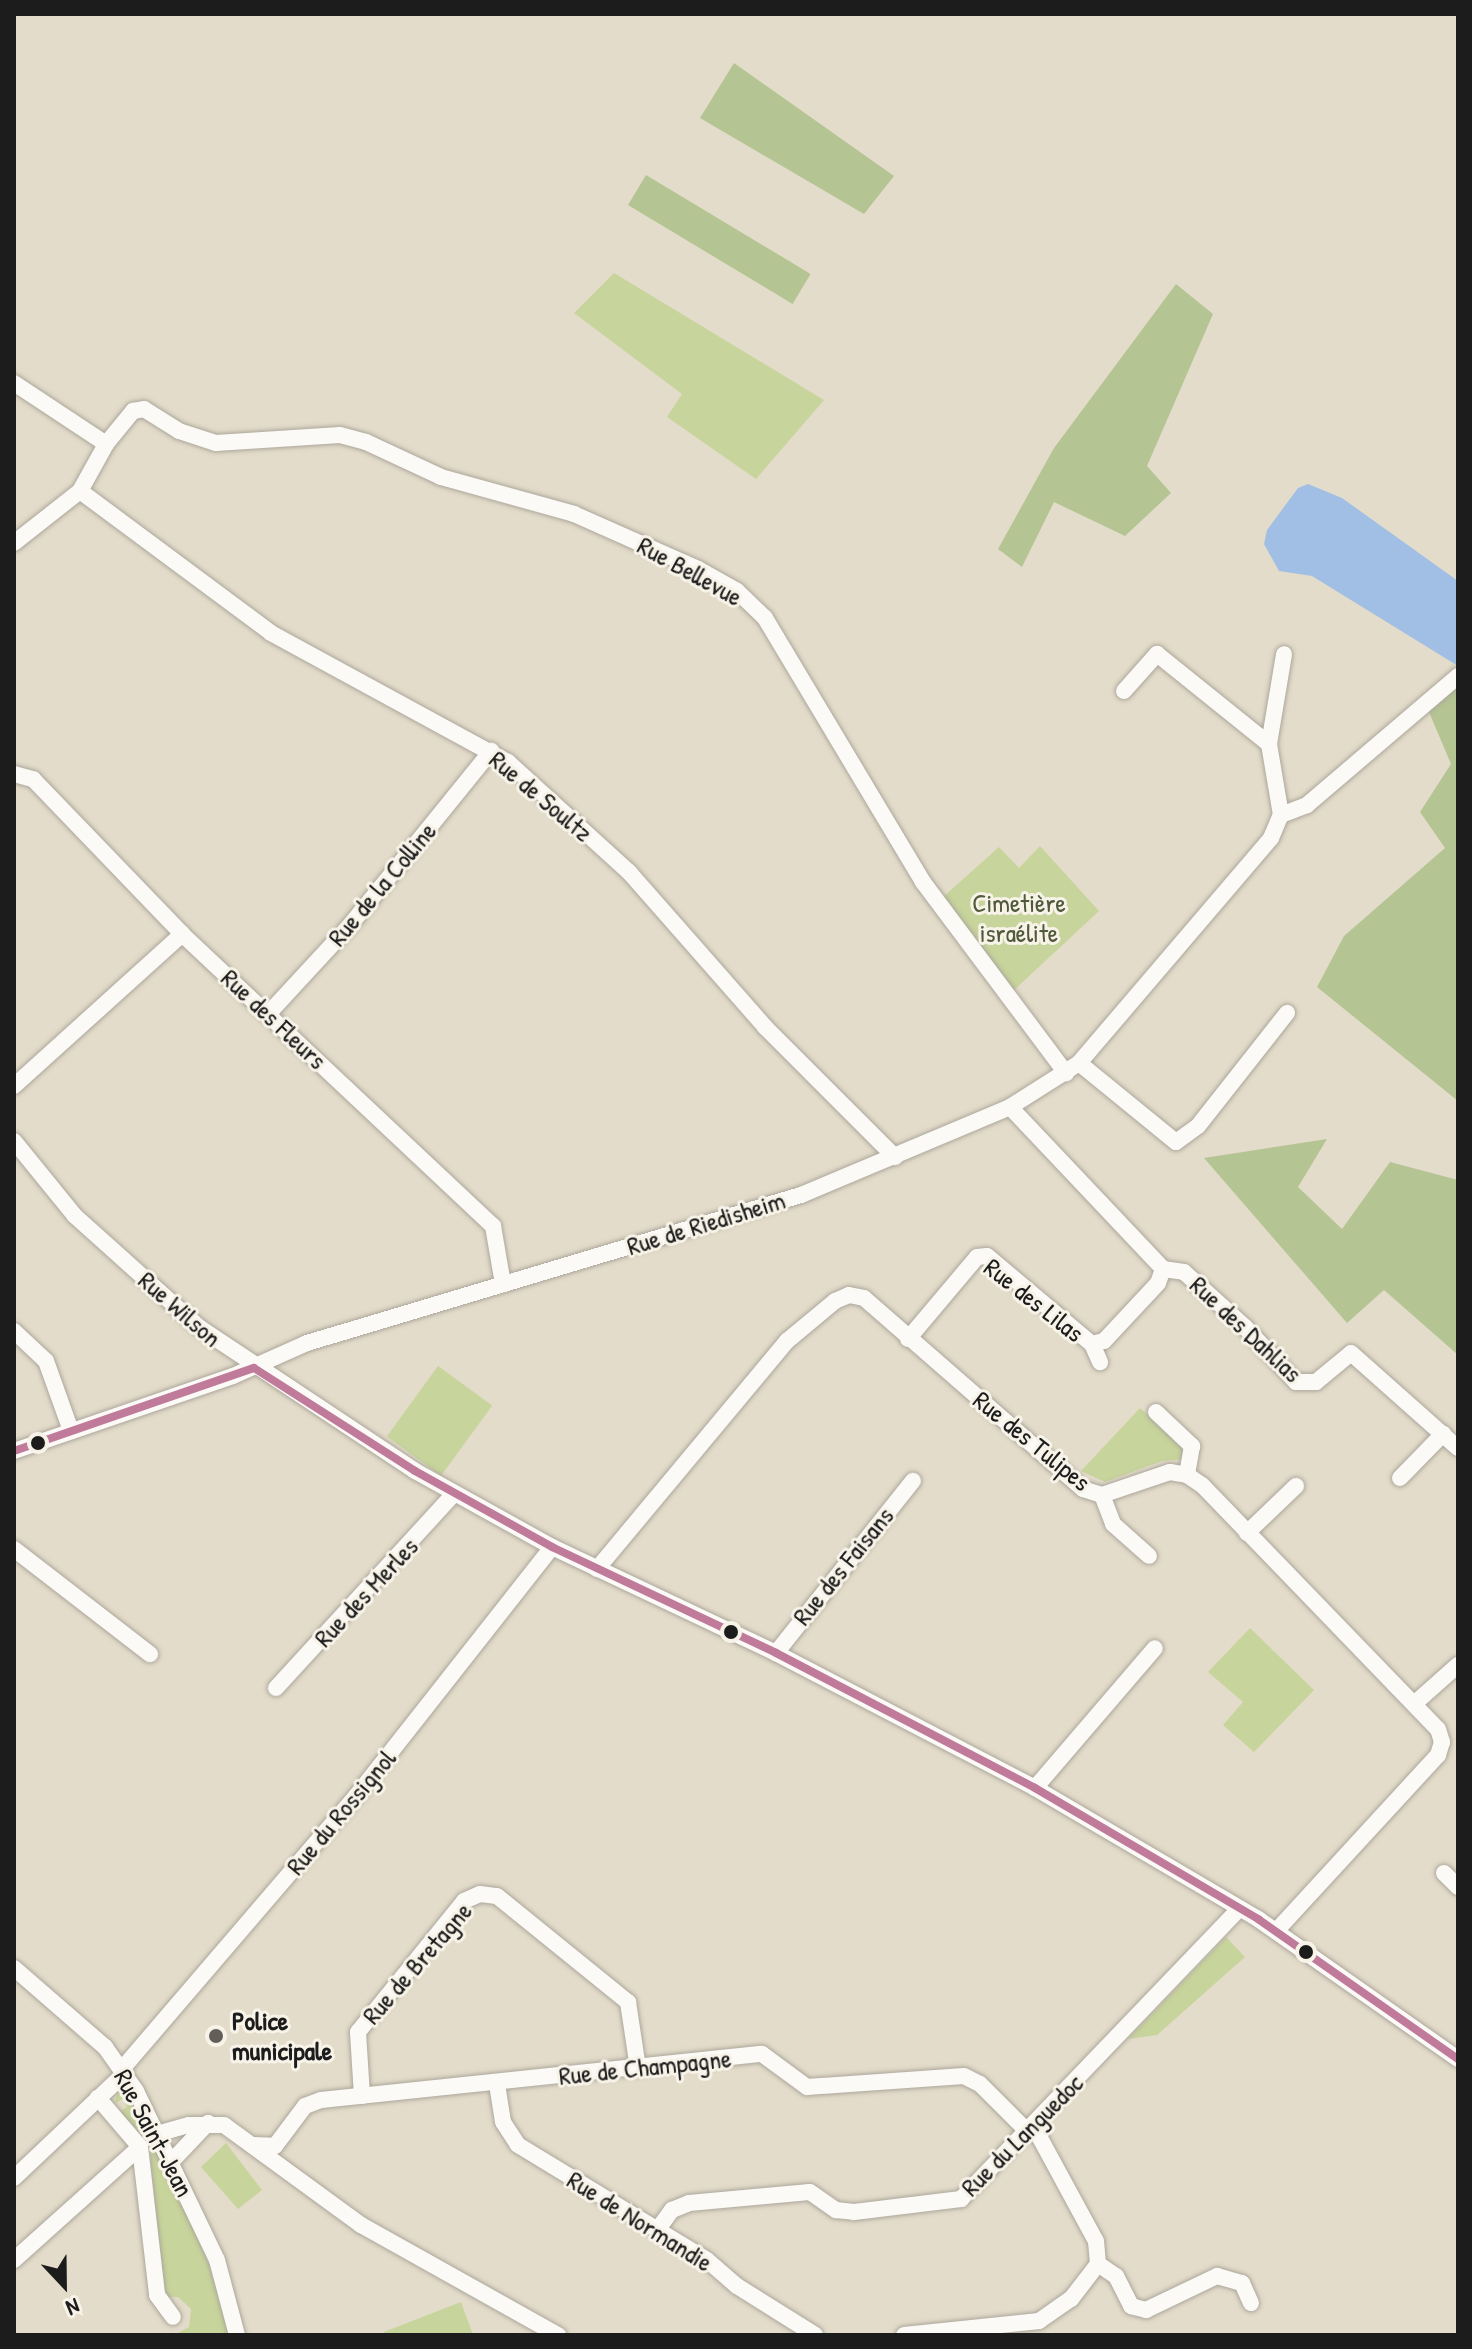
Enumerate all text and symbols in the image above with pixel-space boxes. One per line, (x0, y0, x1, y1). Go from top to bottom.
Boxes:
street label: Rue Bellevue (632, 530, 748, 612)
street label: Rue de Soultz (483, 744, 599, 848)
street label: Rue de la Colline (321, 816, 443, 952)
park label: Cimetière israélite (972, 887, 1066, 948)
street label: Rue des Fleurs (215, 962, 333, 1076)
street label: Rue de Riedisheim (623, 1184, 789, 1262)
street label: Rue des Lilas (978, 1251, 1090, 1349)
street label: Rue Wilson (132, 1265, 228, 1353)
street label: Rue des Dahlias (1184, 1269, 1308, 1389)
street label: Rue des Tulipes (967, 1384, 1097, 1498)
unlabelled marker (30, 1435, 46, 1451)
street label: Rue des Faisans (786, 1501, 900, 1631)
street label: Rue des Merles (307, 1531, 425, 1653)
unlabelled marker (723, 1624, 739, 1640)
street label: Rue du Rossignol (280, 1743, 402, 1881)
street label: Rue de Bretagne (356, 1896, 478, 2030)
unlabelled marker (1298, 1944, 1314, 1960)
place label: Police municipale (232, 2005, 332, 2066)
marker: Police municipale (207, 2027, 225, 2045)
street label: Rue de Champagne (557, 2042, 733, 2092)
street label: Rue Saint-Jean (107, 2064, 201, 2202)
street label: Rue du Languedoc (955, 2068, 1089, 2202)
street label: Rue de Normandie (562, 2164, 718, 2278)
north arrow (24, 2245, 104, 2325)
text: N (62, 2291, 84, 2323)

